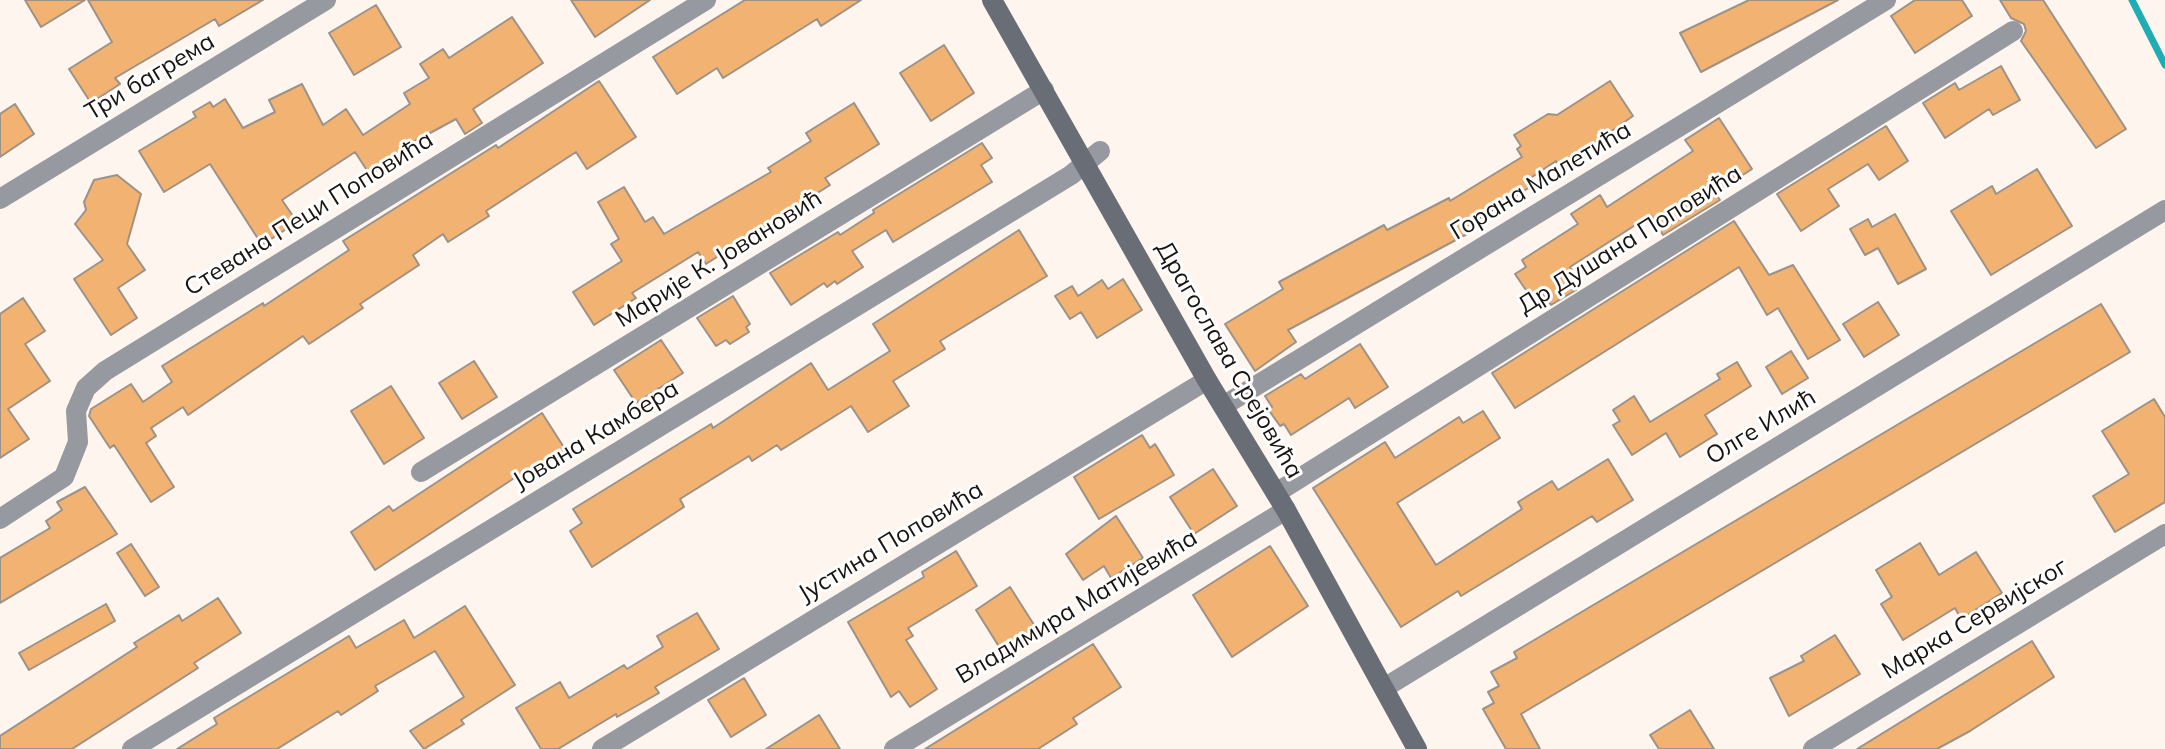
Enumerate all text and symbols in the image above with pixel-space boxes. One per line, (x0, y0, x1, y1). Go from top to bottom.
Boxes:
street label: Три багрема (80, 27, 220, 127)
street label: Горана Малетића (1445, 116, 1637, 246)
street label: Стевана Пеци Поповића (179, 126, 439, 302)
street label: Др Душана Поповића (1513, 159, 1747, 321)
street label: Марије К. Јовановић (611, 184, 827, 334)
street label: Драгослава Срејовића (1149, 236, 1309, 484)
street label: Јована Камбера (508, 374, 684, 496)
street label: Олге Илић (1701, 383, 1821, 471)
street label: Јустина Поповића (793, 475, 989, 609)
street label: Владимира Матијевића (951, 524, 1203, 690)
street label: Марка Сервијског (1877, 552, 2073, 686)

